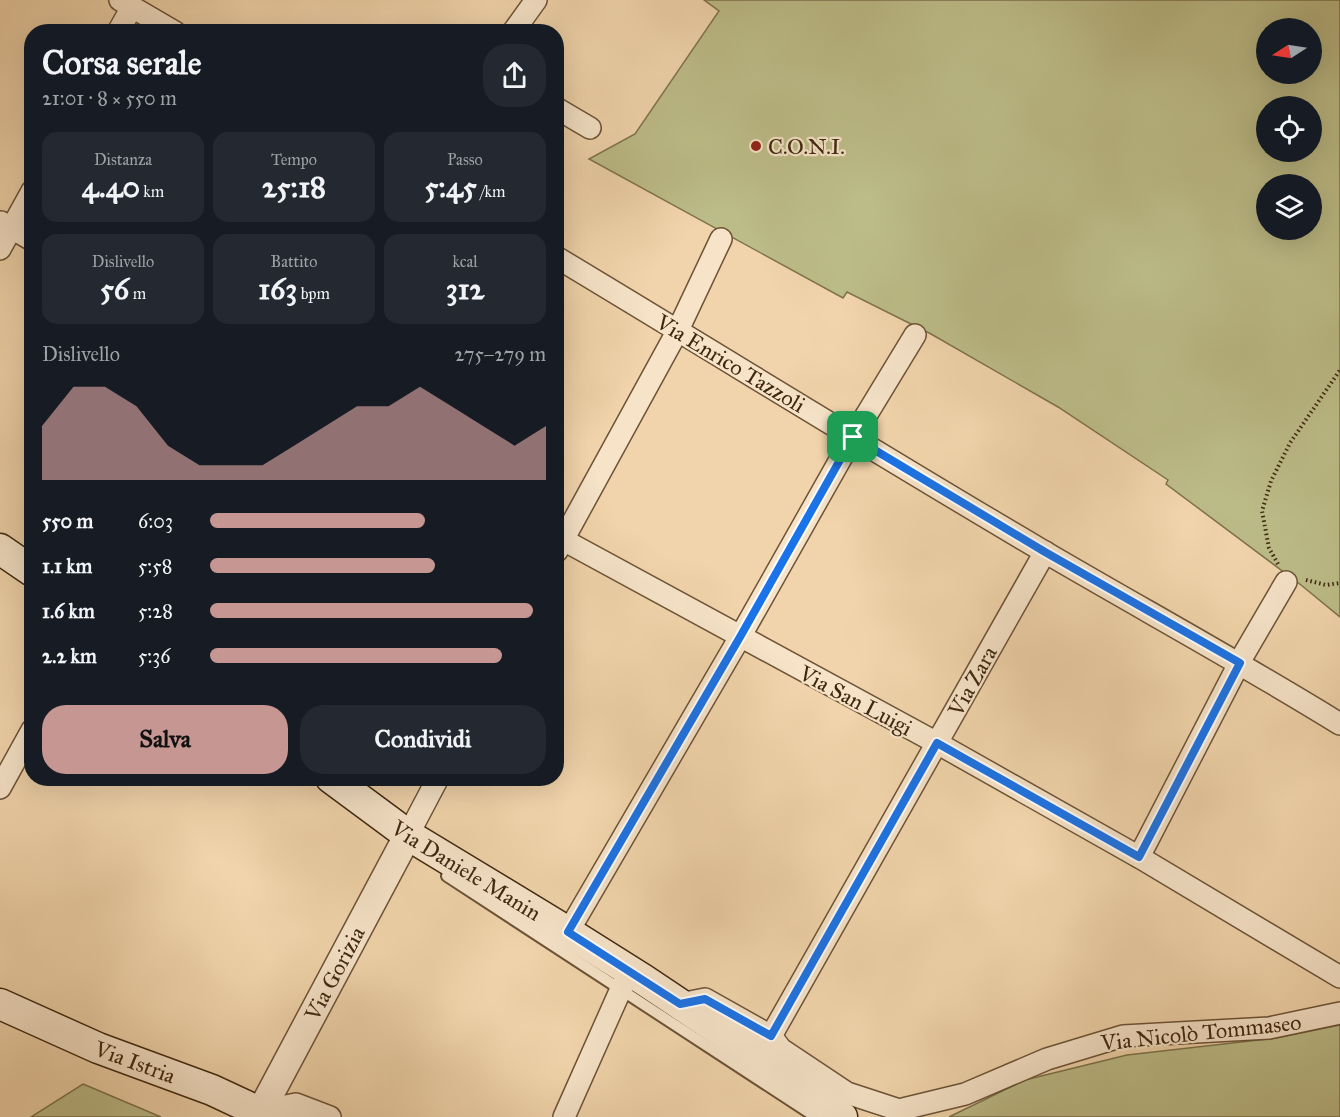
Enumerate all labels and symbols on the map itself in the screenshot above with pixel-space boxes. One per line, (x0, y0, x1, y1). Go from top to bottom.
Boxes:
north arrow (1256, 18, 1322, 84)
place label: C.O.N.I. (768, 133, 845, 160)
marker: C.O.N.I. (749, 139, 763, 153)
street label: Via Enrico Tazzoli (650, 308, 810, 419)
pin (827, 411, 878, 462)
street label: Via Zara (942, 641, 1003, 722)
street label: Via San Luigi (794, 659, 917, 742)
street label: Via Daniele Manin (385, 814, 546, 927)
street label: Via Gorizia (298, 921, 371, 1026)
street label: Via Nicolò Tommaseo (1099, 1009, 1303, 1057)
street label: Via Istria (90, 1035, 180, 1090)

